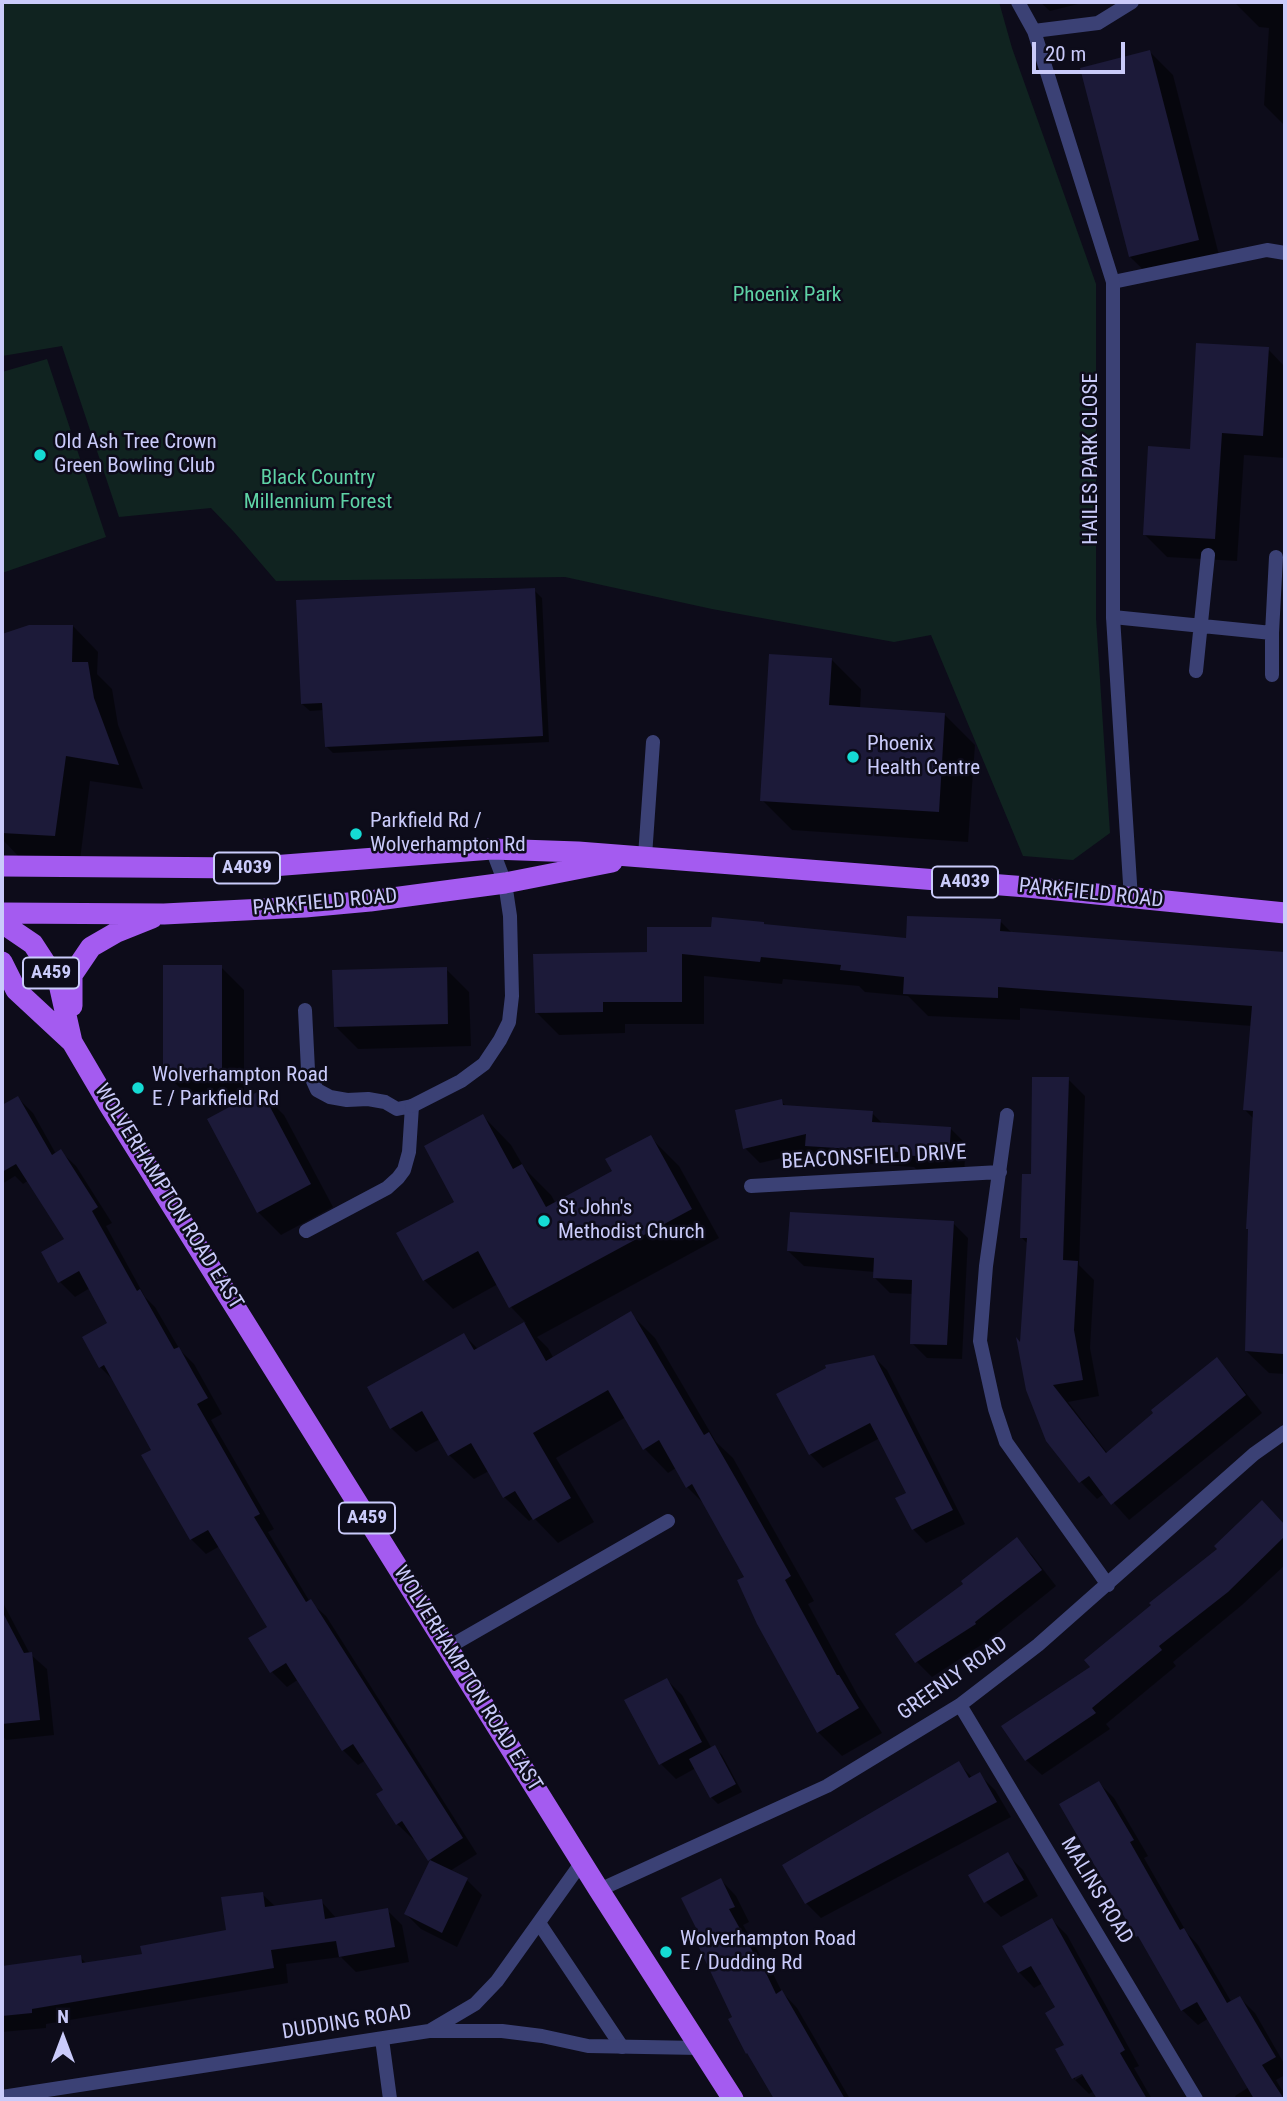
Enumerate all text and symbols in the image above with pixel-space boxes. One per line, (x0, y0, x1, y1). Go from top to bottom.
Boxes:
scale bar (1035, 28, 1128, 72)
text: 20 m (1045, 42, 1086, 66)
park label: Phoenix Park (733, 283, 841, 309)
street label: HAILES PARK CLOSE (1079, 373, 1105, 545)
place label: Old Ash Tree Crown Green Bowling Club (54, 430, 217, 480)
marker: Old Ash Tree Crown Green Bowling Club (32, 447, 48, 463)
park label: Black Country Millennium Forest (244, 466, 392, 516)
place label: Phoenix Health Centre (867, 732, 980, 782)
marker: Phoenix Health Centre (845, 749, 861, 765)
place label: Parkfield Rd / Wolverhampton Rd (370, 809, 526, 859)
marker: Parkfield Rd / Wolverhampton Rd (348, 826, 364, 842)
road number: A4039 (214, 852, 280, 884)
road number: A4039 (932, 866, 998, 898)
street label: PARKFIELD ROAD (1017, 874, 1165, 914)
street label: PARKFIELD ROAD (252, 884, 398, 922)
road number: A459 (23, 958, 79, 988)
place label: Wolverhampton Road E / Parkfield Rd (152, 1063, 328, 1113)
street label: WOLVERHAMPTON ROAD EAST (88, 1080, 248, 1314)
marker: Wolverhampton Road E / Parkfield Rd (130, 1080, 146, 1096)
street label: BEACONSFIELD DRIVE (781, 1141, 967, 1175)
place label: St John's Methodist Church (558, 1196, 705, 1246)
marker: St John's Methodist Church (536, 1213, 552, 1229)
road number: A459 (339, 1502, 395, 1534)
street label: WOLVERHAMPTON ROAD EAST (387, 1562, 547, 1796)
street label: GREENLY ROAD (893, 1632, 1013, 1726)
street label: MALINS ROAD (1054, 1833, 1138, 1949)
place label: Wolverhampton Road E / Dudding Rd (680, 1927, 856, 1977)
marker: Wolverhampton Road E / Dudding Rd (658, 1944, 674, 1960)
street label: DUDDING ROAD (280, 2000, 414, 2046)
north arrow (28, 2003, 98, 2073)
text: N (57, 2005, 69, 2028)

